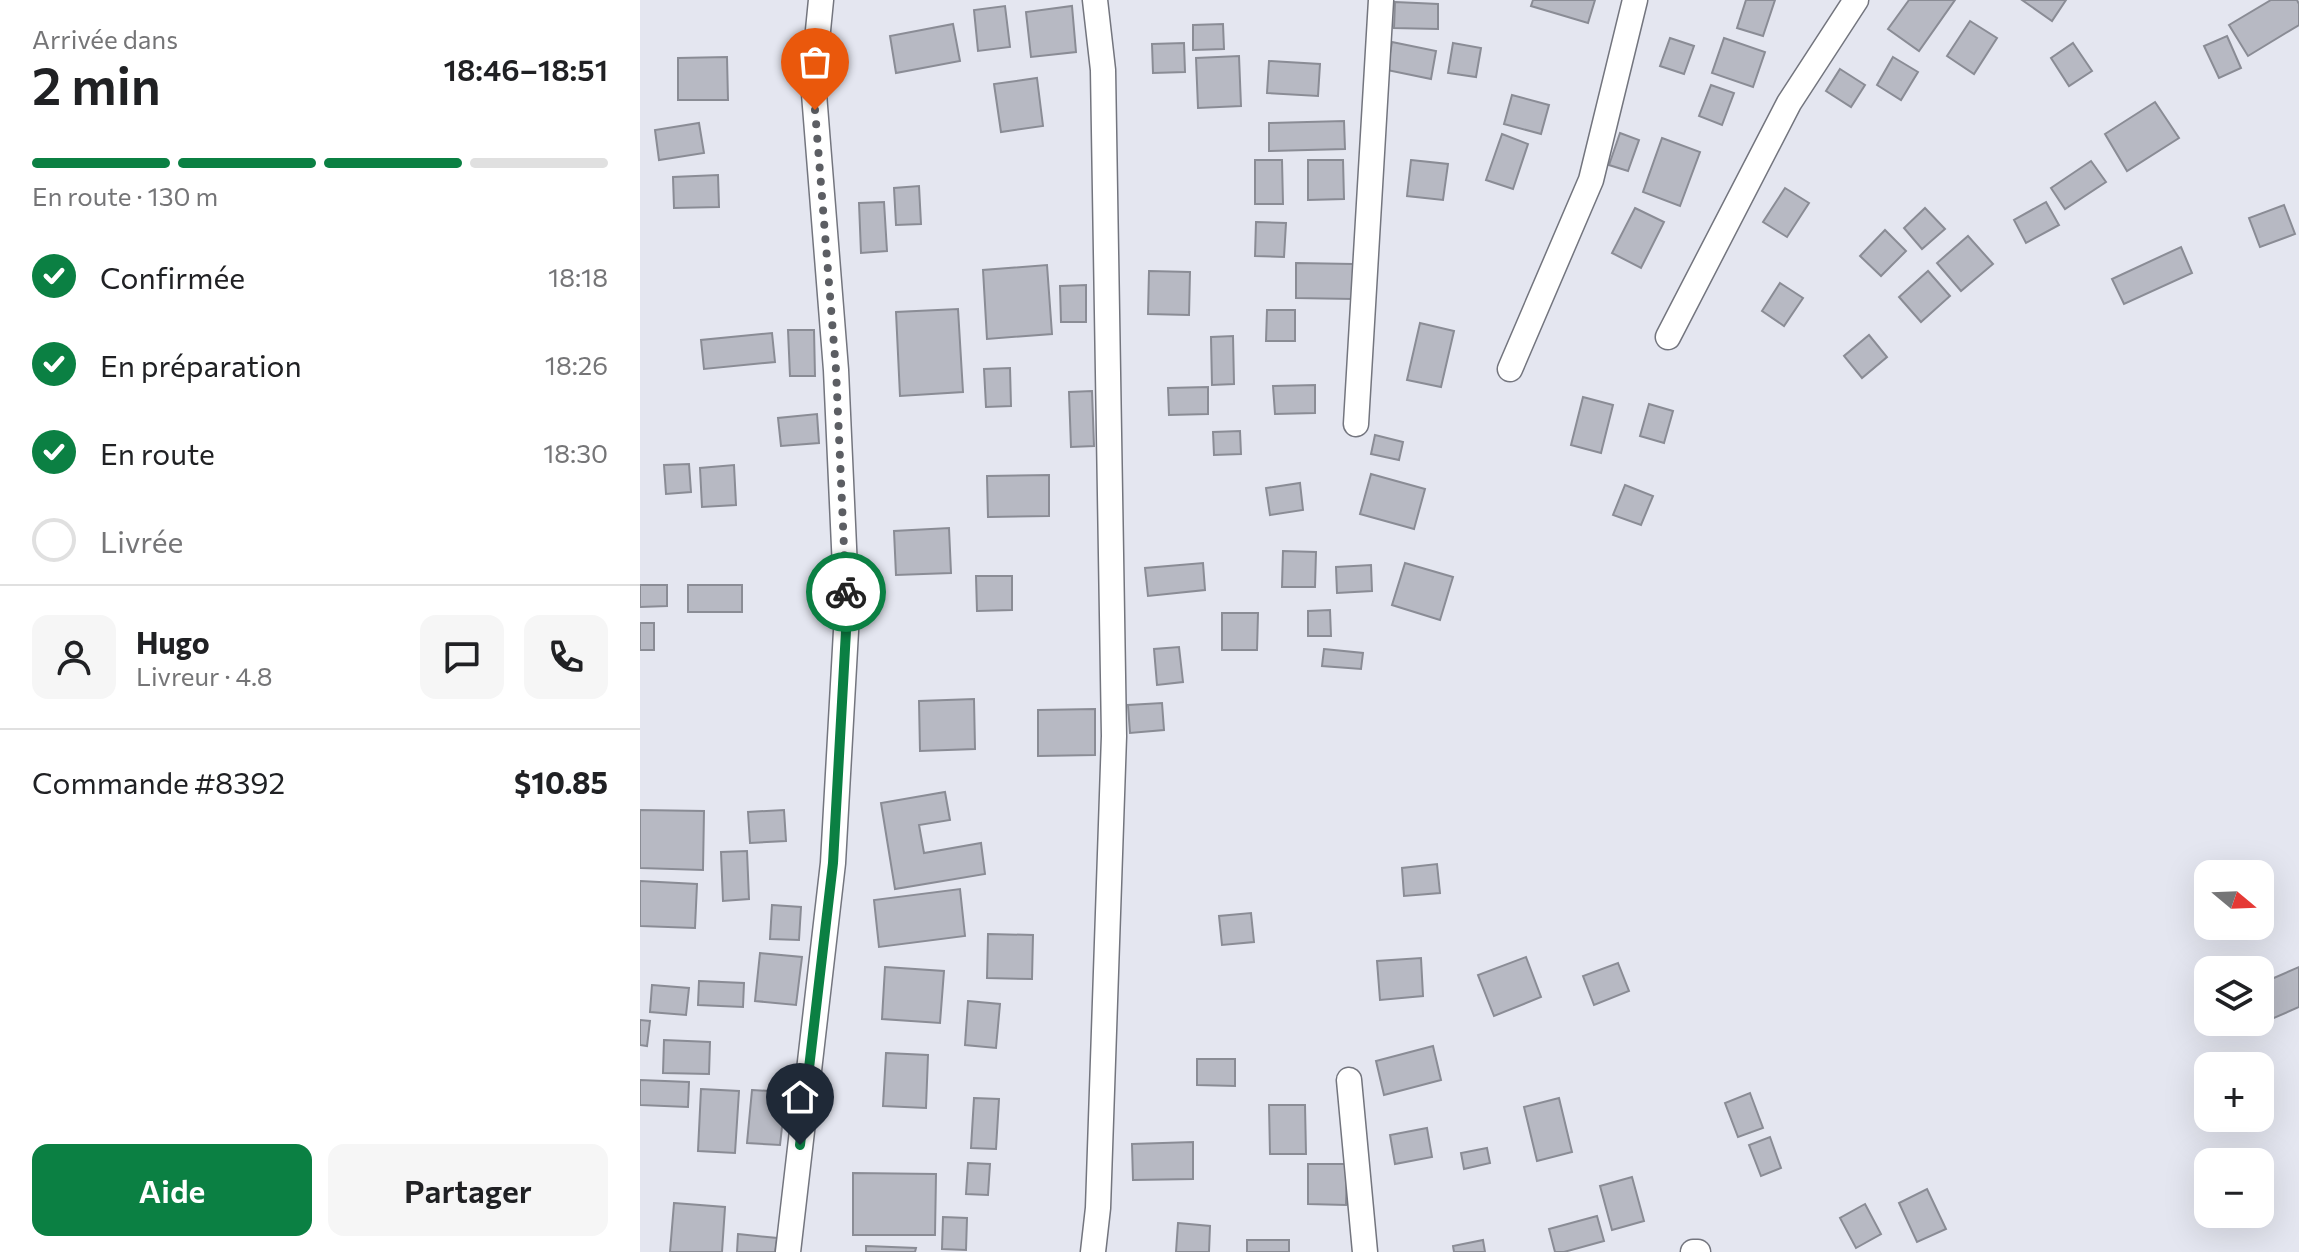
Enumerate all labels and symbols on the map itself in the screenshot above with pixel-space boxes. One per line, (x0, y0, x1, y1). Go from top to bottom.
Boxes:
pin (781, 28, 849, 110)
courier (806, 552, 886, 632)
north arrow (2194, 860, 2274, 940)
pin (766, 1063, 834, 1145)

